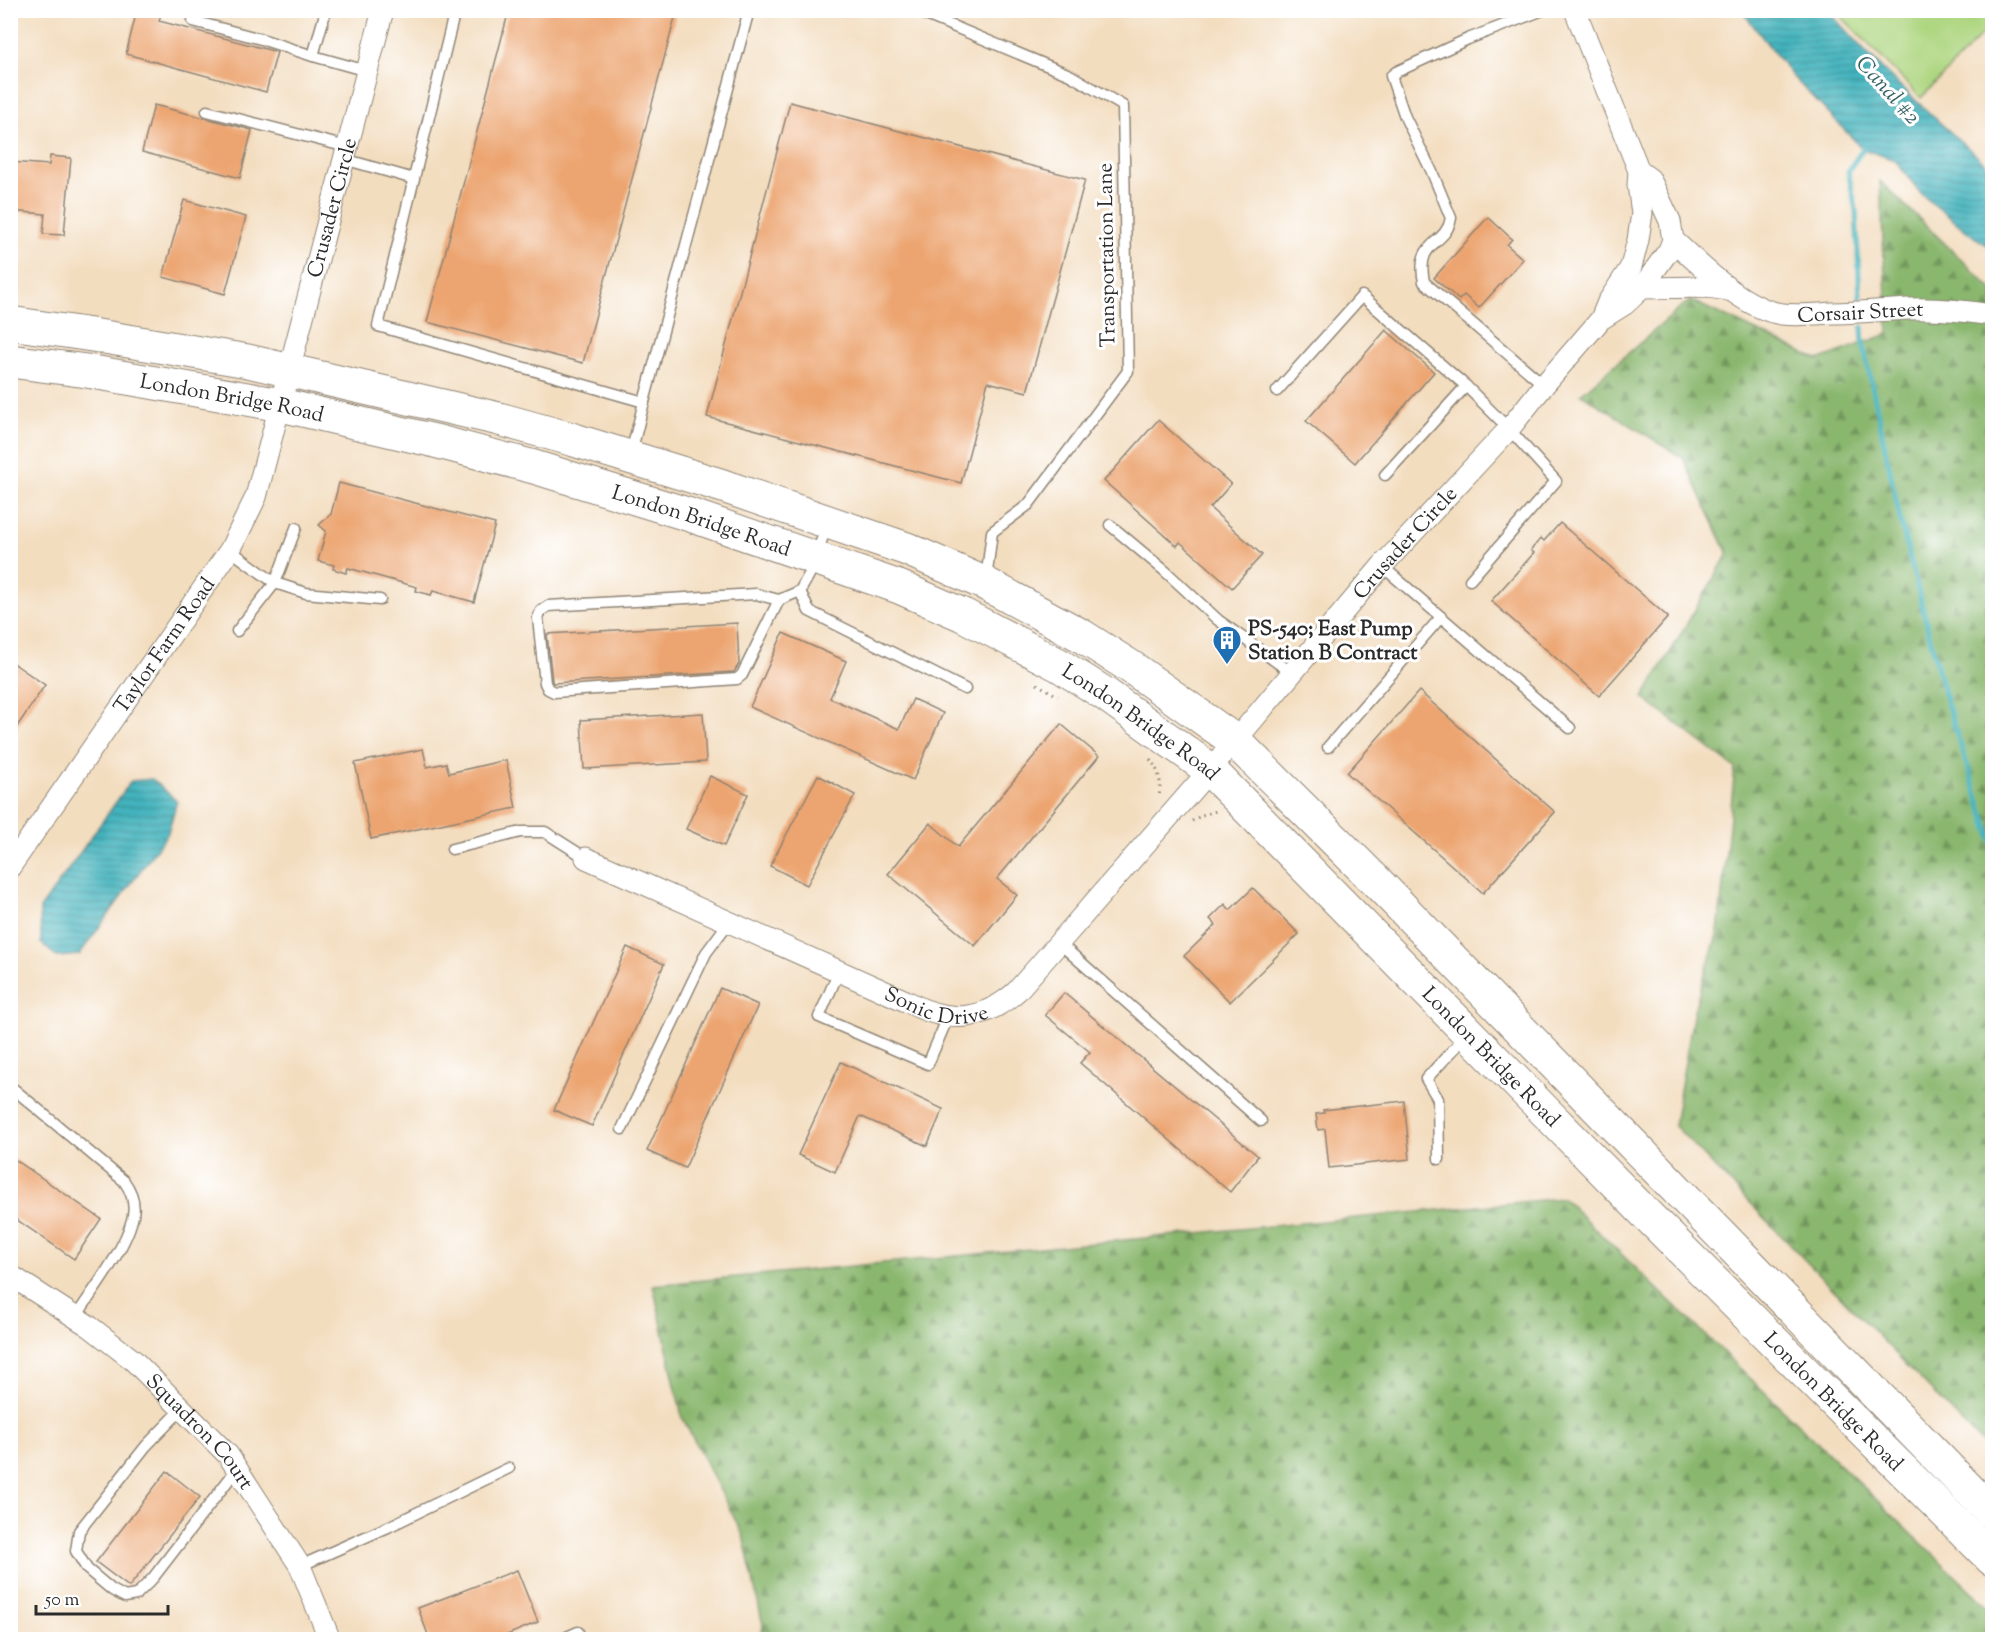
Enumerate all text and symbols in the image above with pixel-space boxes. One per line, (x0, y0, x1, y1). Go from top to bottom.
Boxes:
water label: Canal #2 (1847, 50, 1926, 133)
street label: Crusader Circle (301, 135, 366, 281)
street label: Transportation Lane (1091, 162, 1125, 347)
street label: Corsair Street (1797, 296, 1923, 332)
street label: London Bridge Road (137, 368, 327, 432)
street label: London Bridge Road (608, 479, 795, 566)
street label: Crusader Circle (1347, 481, 1465, 607)
street label: Taylor Farm Road (108, 572, 224, 721)
place label: PS-540; East Pump Station B Contract (1248, 615, 1418, 669)
building icon: PS-540; East Pump Station B Contract (1211, 624, 1243, 666)
street label: London Bridge Road (1055, 657, 1226, 788)
street label: Sonic Drive (879, 980, 993, 1034)
street label: London Bridge Road (1414, 981, 1566, 1135)
street label: London Bridge Road (1756, 1326, 1909, 1479)
street label: Squadron Court (138, 1368, 260, 1496)
scale bar (36, 1578, 168, 1616)
text: 50 m (44, 1588, 80, 1614)

